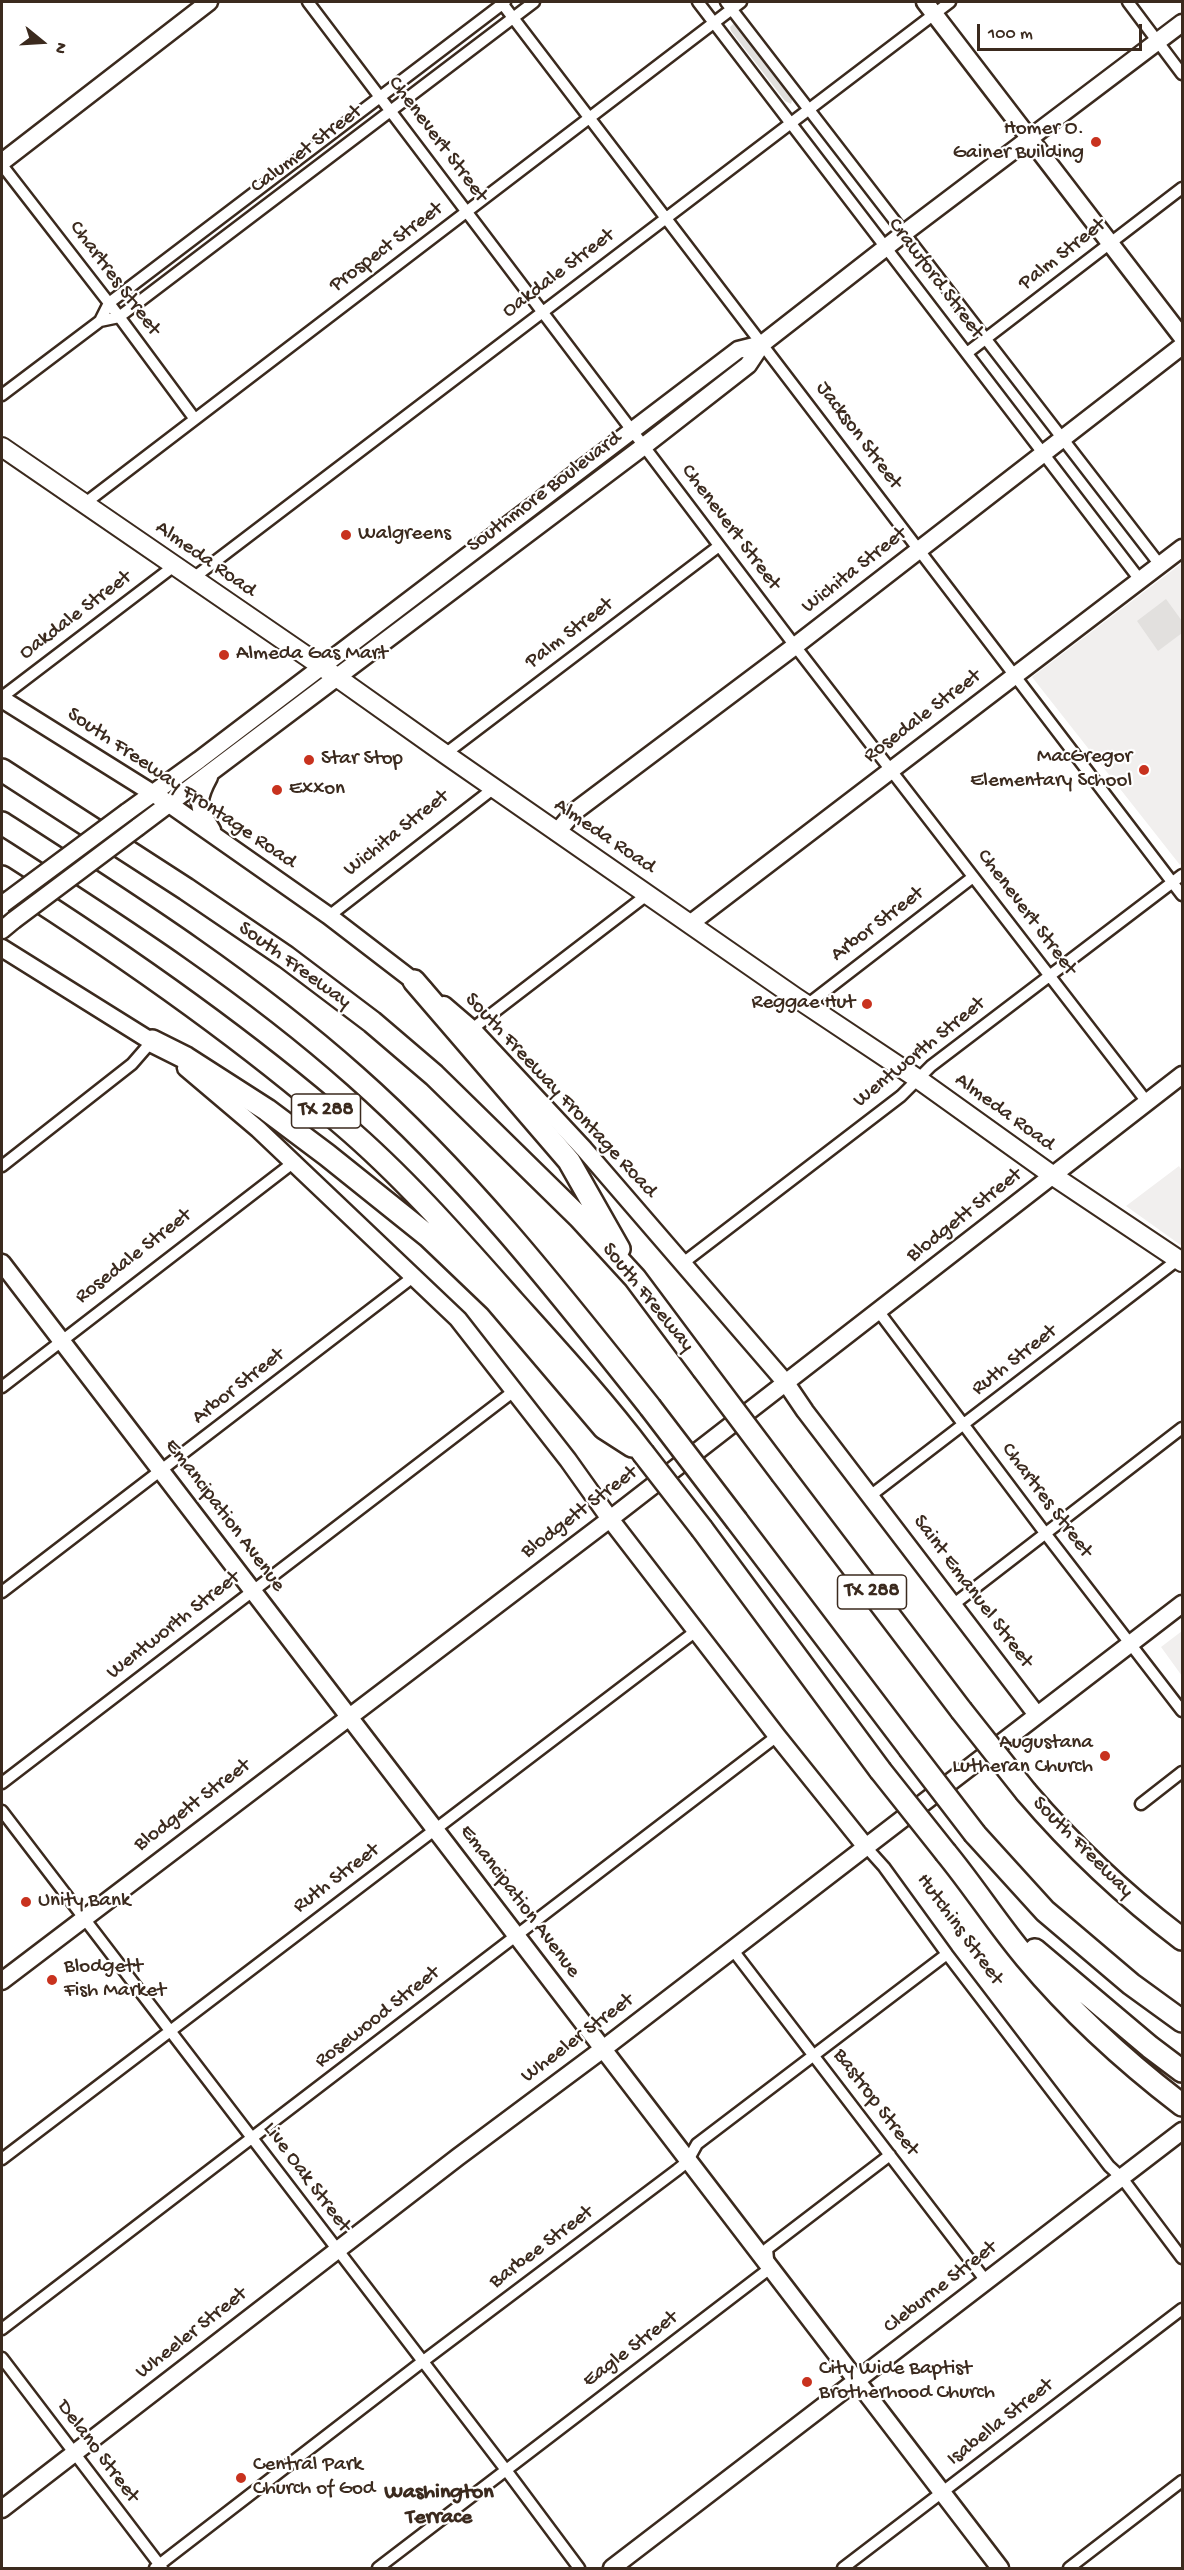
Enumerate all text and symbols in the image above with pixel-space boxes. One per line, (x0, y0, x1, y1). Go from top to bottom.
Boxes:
north arrow (12, 12, 72, 72)
scale bar (980, 12, 1145, 50)
text: 100 m (988, 24, 1033, 45)
text: N (49, 40, 70, 56)
street label: Chenevert Street (381, 72, 493, 208)
street label: Calumet Street (246, 100, 368, 200)
place label: Homer O. Gainer Building (953, 117, 1084, 167)
marker: Homer O. Gainer Building (1089, 135, 1103, 149)
street label: Prospect Street (325, 197, 449, 299)
street label: Palm Street (1014, 213, 1112, 297)
street label: Crawford Street (881, 214, 989, 344)
street label: Chartres Street (63, 217, 165, 341)
street label: Oakdale Street (498, 224, 620, 324)
street label: Jackson Street (809, 377, 907, 495)
street label: Southmore Boulevard (463, 427, 627, 559)
street label: Chenevert Street (674, 460, 786, 596)
street label: Almeda Road (150, 516, 260, 604)
place label: Walgreens (358, 522, 451, 548)
street label: Wichita Street (797, 522, 913, 620)
marker: Walgreens (339, 528, 353, 542)
street label: Oakdale Street (15, 566, 137, 666)
street label: Palm Street (521, 593, 619, 675)
place label: Almeda Gas Mart (236, 642, 388, 668)
marker: Almeda Gas Mart (217, 648, 231, 662)
street label: Rosedale Street (859, 665, 987, 769)
street label: South Freeway Frontage Road (61, 703, 301, 875)
place label: MacGregor Elementary School (970, 745, 1132, 795)
place label: Star Stop (321, 747, 403, 773)
marker: Star Stop (302, 753, 316, 767)
marker: MacGregor Elementary School (1137, 763, 1151, 777)
place label: Exxon (289, 777, 345, 803)
marker: Exxon (270, 783, 284, 797)
street label: Wichita Street (339, 785, 455, 883)
street label: Almeda Road (548, 794, 660, 880)
street label: Chenevert Street (970, 845, 1082, 981)
street label: Arbor Street (826, 882, 930, 968)
street label: South Freeway (233, 917, 355, 1015)
street label: South Freeway Frontage Road (458, 988, 662, 1204)
place label: Reggae Hut (751, 991, 855, 1017)
street label: Wentworth Street (849, 992, 991, 1114)
marker: Reggae Hut (860, 997, 874, 1011)
street label: Almeda Road (949, 1068, 1059, 1158)
road number: TX 288 (292, 1094, 360, 1128)
street label: Blodgett Street (902, 1163, 1028, 1269)
street label: Rosedale Street (71, 1204, 197, 1310)
street label: South Freeway (595, 1238, 699, 1358)
street label: Ruth Street (967, 1320, 1063, 1402)
street label: Arbor Street (188, 1343, 290, 1431)
street label: Emancipation Avenue (158, 1434, 290, 1598)
street label: Chartres Street (995, 1439, 1097, 1563)
street label: Blodgett Street (517, 1461, 643, 1565)
street label: Saint Emanuel Street (906, 1510, 1038, 1674)
street label: Wentworth Street (102, 1566, 246, 1686)
road number: TX 288 (838, 1575, 906, 1609)
place label: Augustana Lutheran Church (952, 1731, 1093, 1781)
marker: Augustana Lutheran Church (1098, 1749, 1112, 1763)
street label: Blodgett Street (130, 1754, 256, 1858)
street label: South Freeway (1026, 1792, 1138, 1904)
street label: Emancipation Avenue (453, 1820, 585, 1984)
street label: Ruth Street (289, 1838, 385, 1920)
street label: Hutchins Street (910, 1869, 1008, 1991)
place label: Unity Bank (38, 1889, 130, 1915)
marker: Unity Bank (19, 1895, 33, 1909)
place label: Blodgett Fish Market (64, 1955, 166, 2005)
street label: Rosewood Street (310, 1961, 446, 2075)
marker: Blodgett Fish Market (45, 1973, 59, 1987)
street label: Wheeler Street (517, 1988, 639, 2090)
street label: Bastrop Street (826, 2044, 924, 2162)
street label: Live Oak Street (256, 2118, 356, 2238)
street label: Barbee Street (485, 2201, 599, 2295)
street label: Cleburne Street (879, 2236, 1003, 2340)
street label: Wheeler Street (131, 2283, 253, 2385)
street label: Eagle Street (578, 2306, 684, 2394)
place label: City Wide Baptist Brotherhood Church (819, 2357, 995, 2407)
street label: Isabella Street (943, 2374, 1059, 2472)
marker: City Wide Baptist Brotherhood Church (800, 2375, 814, 2389)
street label: Delano Street (50, 2395, 144, 2509)
place label: Central Park Church of God (253, 2453, 375, 2503)
marker: Central Park Church of God (234, 2471, 248, 2485)
district label: Washington Terrace (384, 2481, 494, 2532)

